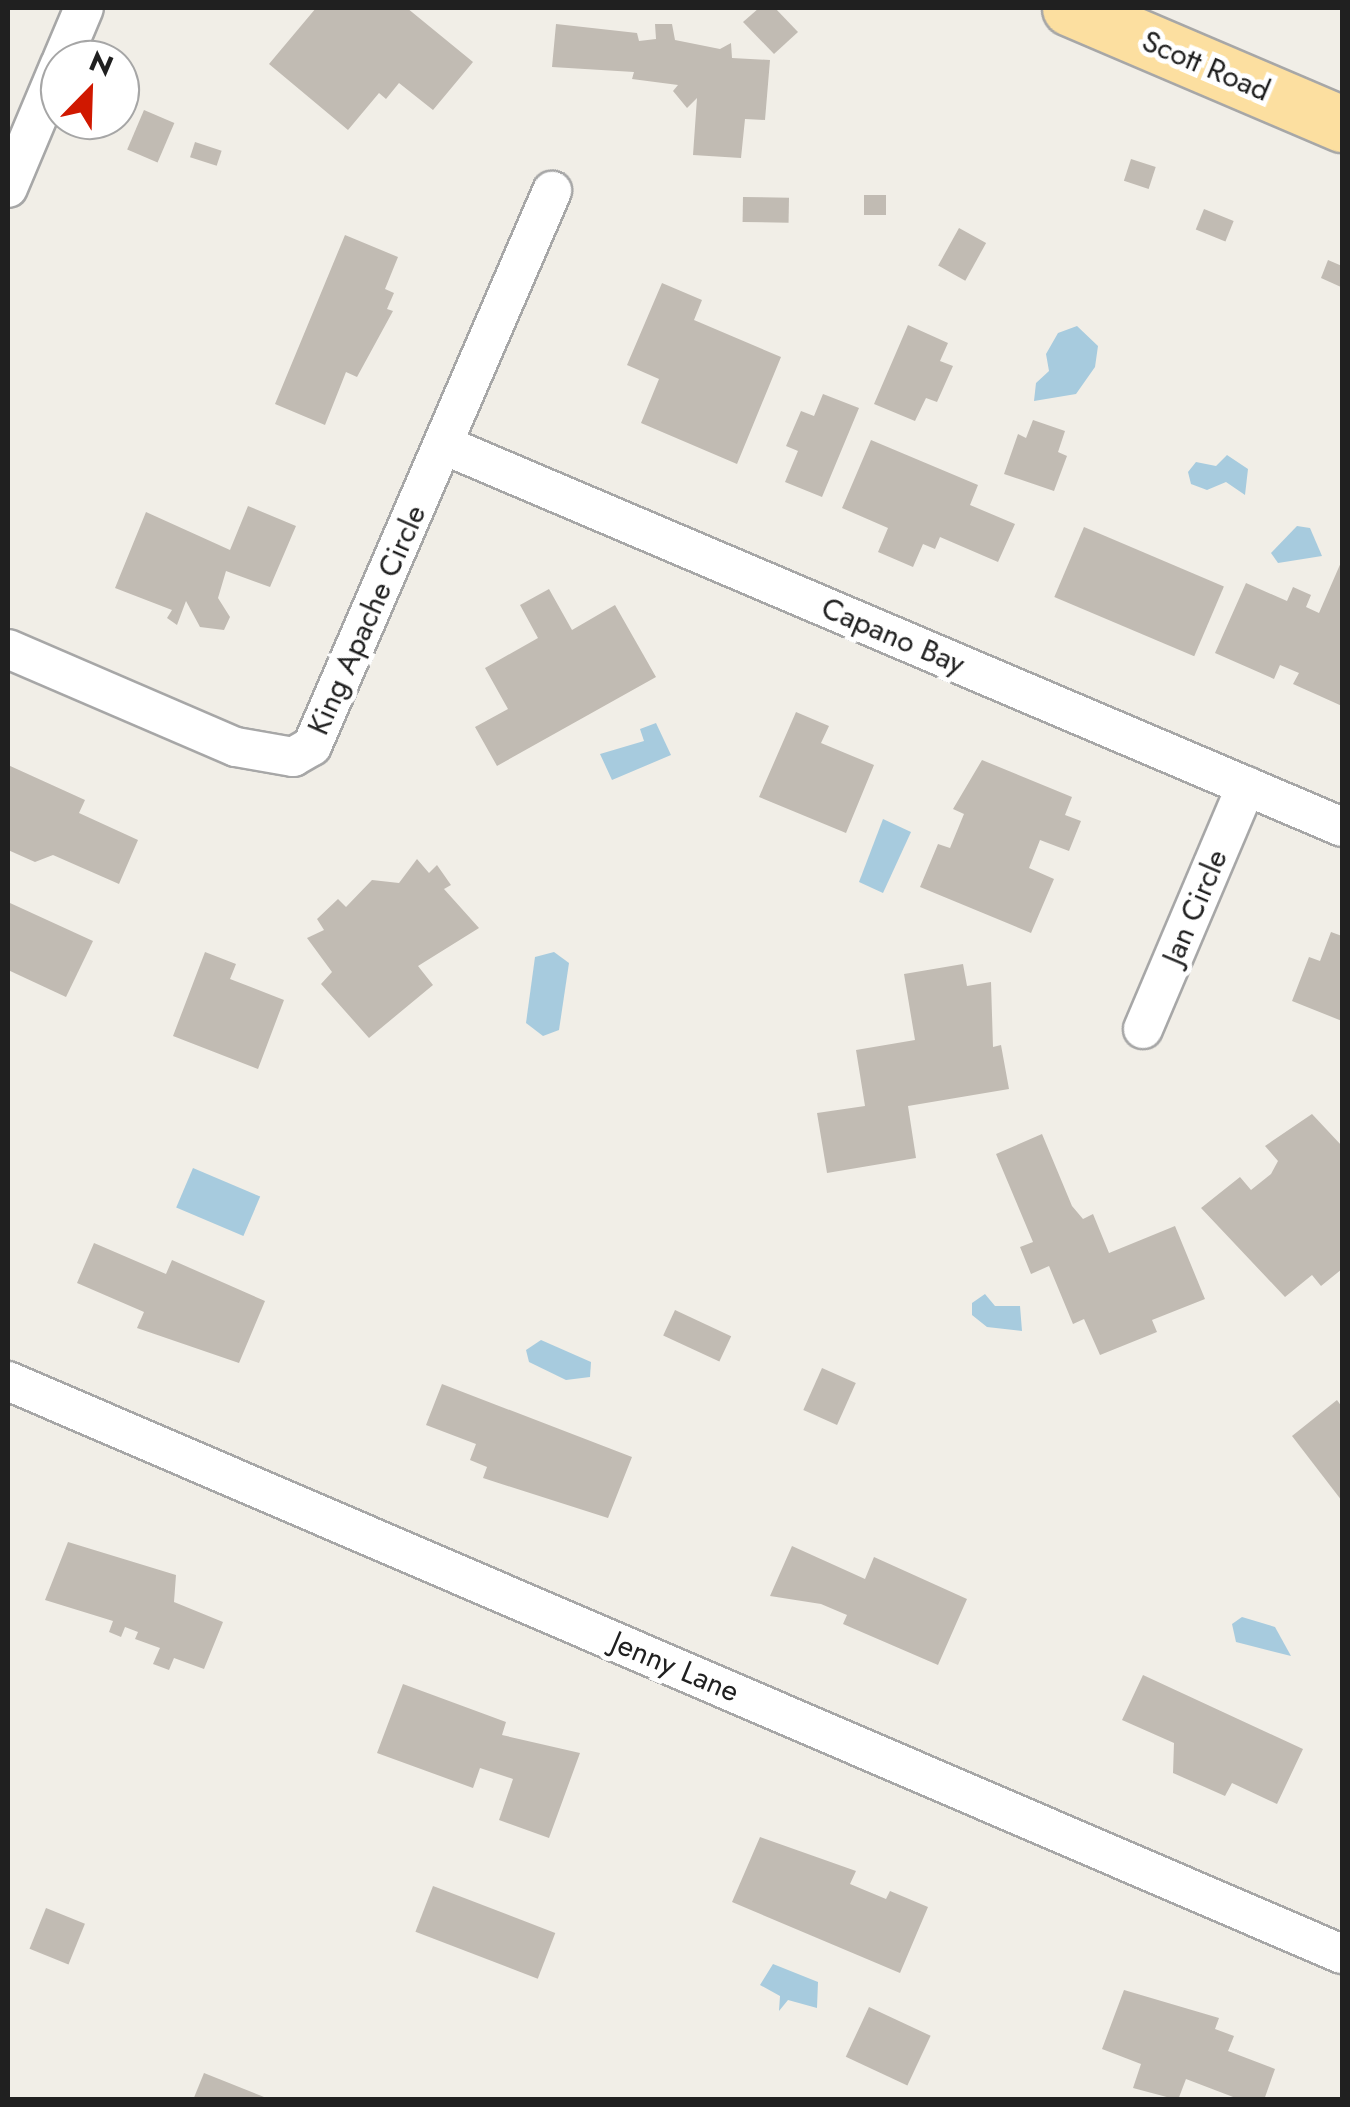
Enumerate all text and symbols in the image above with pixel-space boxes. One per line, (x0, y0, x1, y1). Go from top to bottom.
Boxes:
street label: Scott Road (1137, 23, 1275, 109)
north arrow (40, 40, 140, 140)
text: N (83, 41, 119, 87)
street label: King Apache Circle (300, 500, 434, 740)
street label: Capano Bay (816, 590, 970, 682)
street label: Jan Circle (1155, 844, 1235, 970)
street label: Jenny Lane (606, 1624, 744, 1710)

